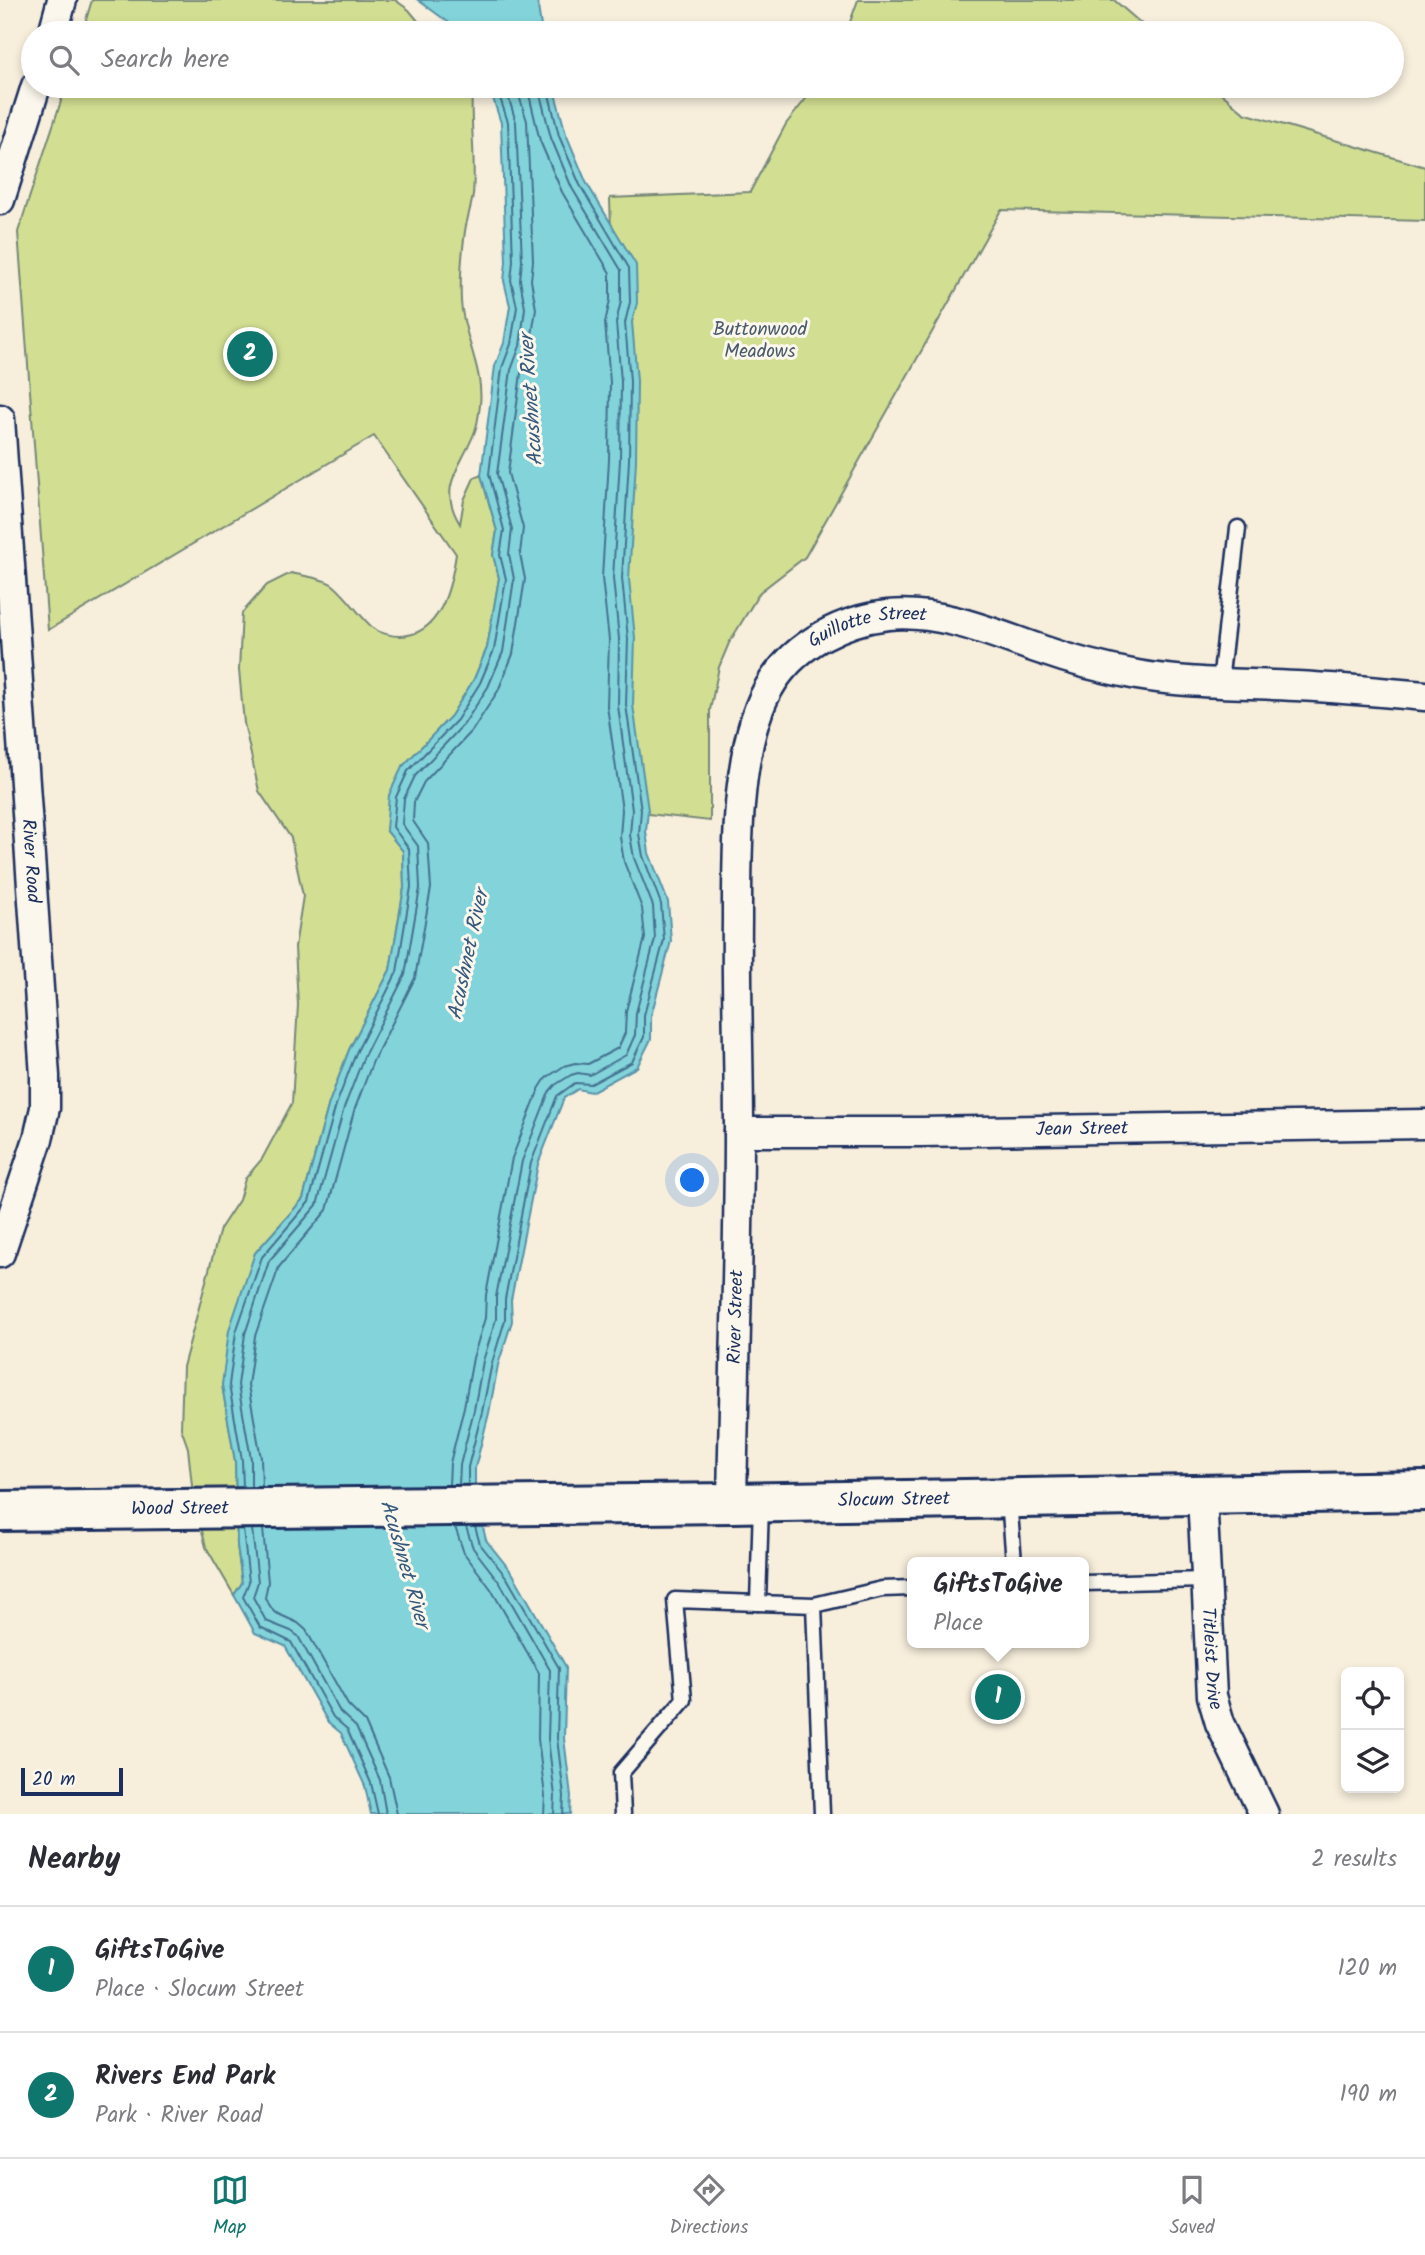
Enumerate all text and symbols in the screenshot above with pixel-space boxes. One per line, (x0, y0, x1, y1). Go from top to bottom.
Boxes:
search box (21, 21, 1404, 98)
text: Search here (101, 39, 229, 81)
icon: search (45, 41, 83, 79)
park label: Buttonwood Meadows (713, 315, 808, 367)
pin: 2 (227, 328, 273, 380)
water label: Acushnet River (511, 329, 553, 467)
street label: Guillotte Street (802, 599, 929, 656)
street label: River Road (12, 818, 48, 905)
water label: Acushnet River (439, 883, 500, 1023)
street label: Jean Street (1036, 1114, 1129, 1145)
your location (675, 1163, 709, 1197)
street label: River Street (720, 1269, 752, 1365)
street label: Slocum Street (838, 1484, 951, 1516)
street label: Wood Street (131, 1493, 230, 1525)
water label: Acushnet River (370, 1496, 439, 1636)
popup (907, 1557, 1089, 1648)
text: GiftsToGive (933, 1564, 1063, 1606)
text: Place (933, 1606, 983, 1642)
street label: Titleist Drive (1193, 1607, 1230, 1714)
map controls (1341, 1667, 1404, 1793)
button: locate (1341, 1667, 1404, 1730)
pin: 1 (975, 1671, 1021, 1723)
button: layers (1341, 1730, 1404, 1793)
scale bar (21, 1765, 122, 1797)
text: 20 m (32, 1765, 75, 1795)
text: Nearby (28, 1836, 120, 1884)
text: 2 results (1311, 1842, 1397, 1878)
text: GiftsToGive (95, 1930, 224, 1972)
text: 1 (48, 1951, 54, 1987)
text: 120 m (1337, 1951, 1397, 1987)
text: Place · Slocum Street (95, 1972, 304, 2008)
text: Rivers End Park (95, 2056, 275, 2098)
text: 2 (44, 2077, 58, 2113)
text: 190 m (1340, 2077, 1397, 2113)
text: Park · River Road (95, 2098, 263, 2134)
tab: Map (211, 2171, 249, 2243)
tab: Directions (670, 2171, 748, 2243)
tab: Saved (1169, 2171, 1214, 2243)

